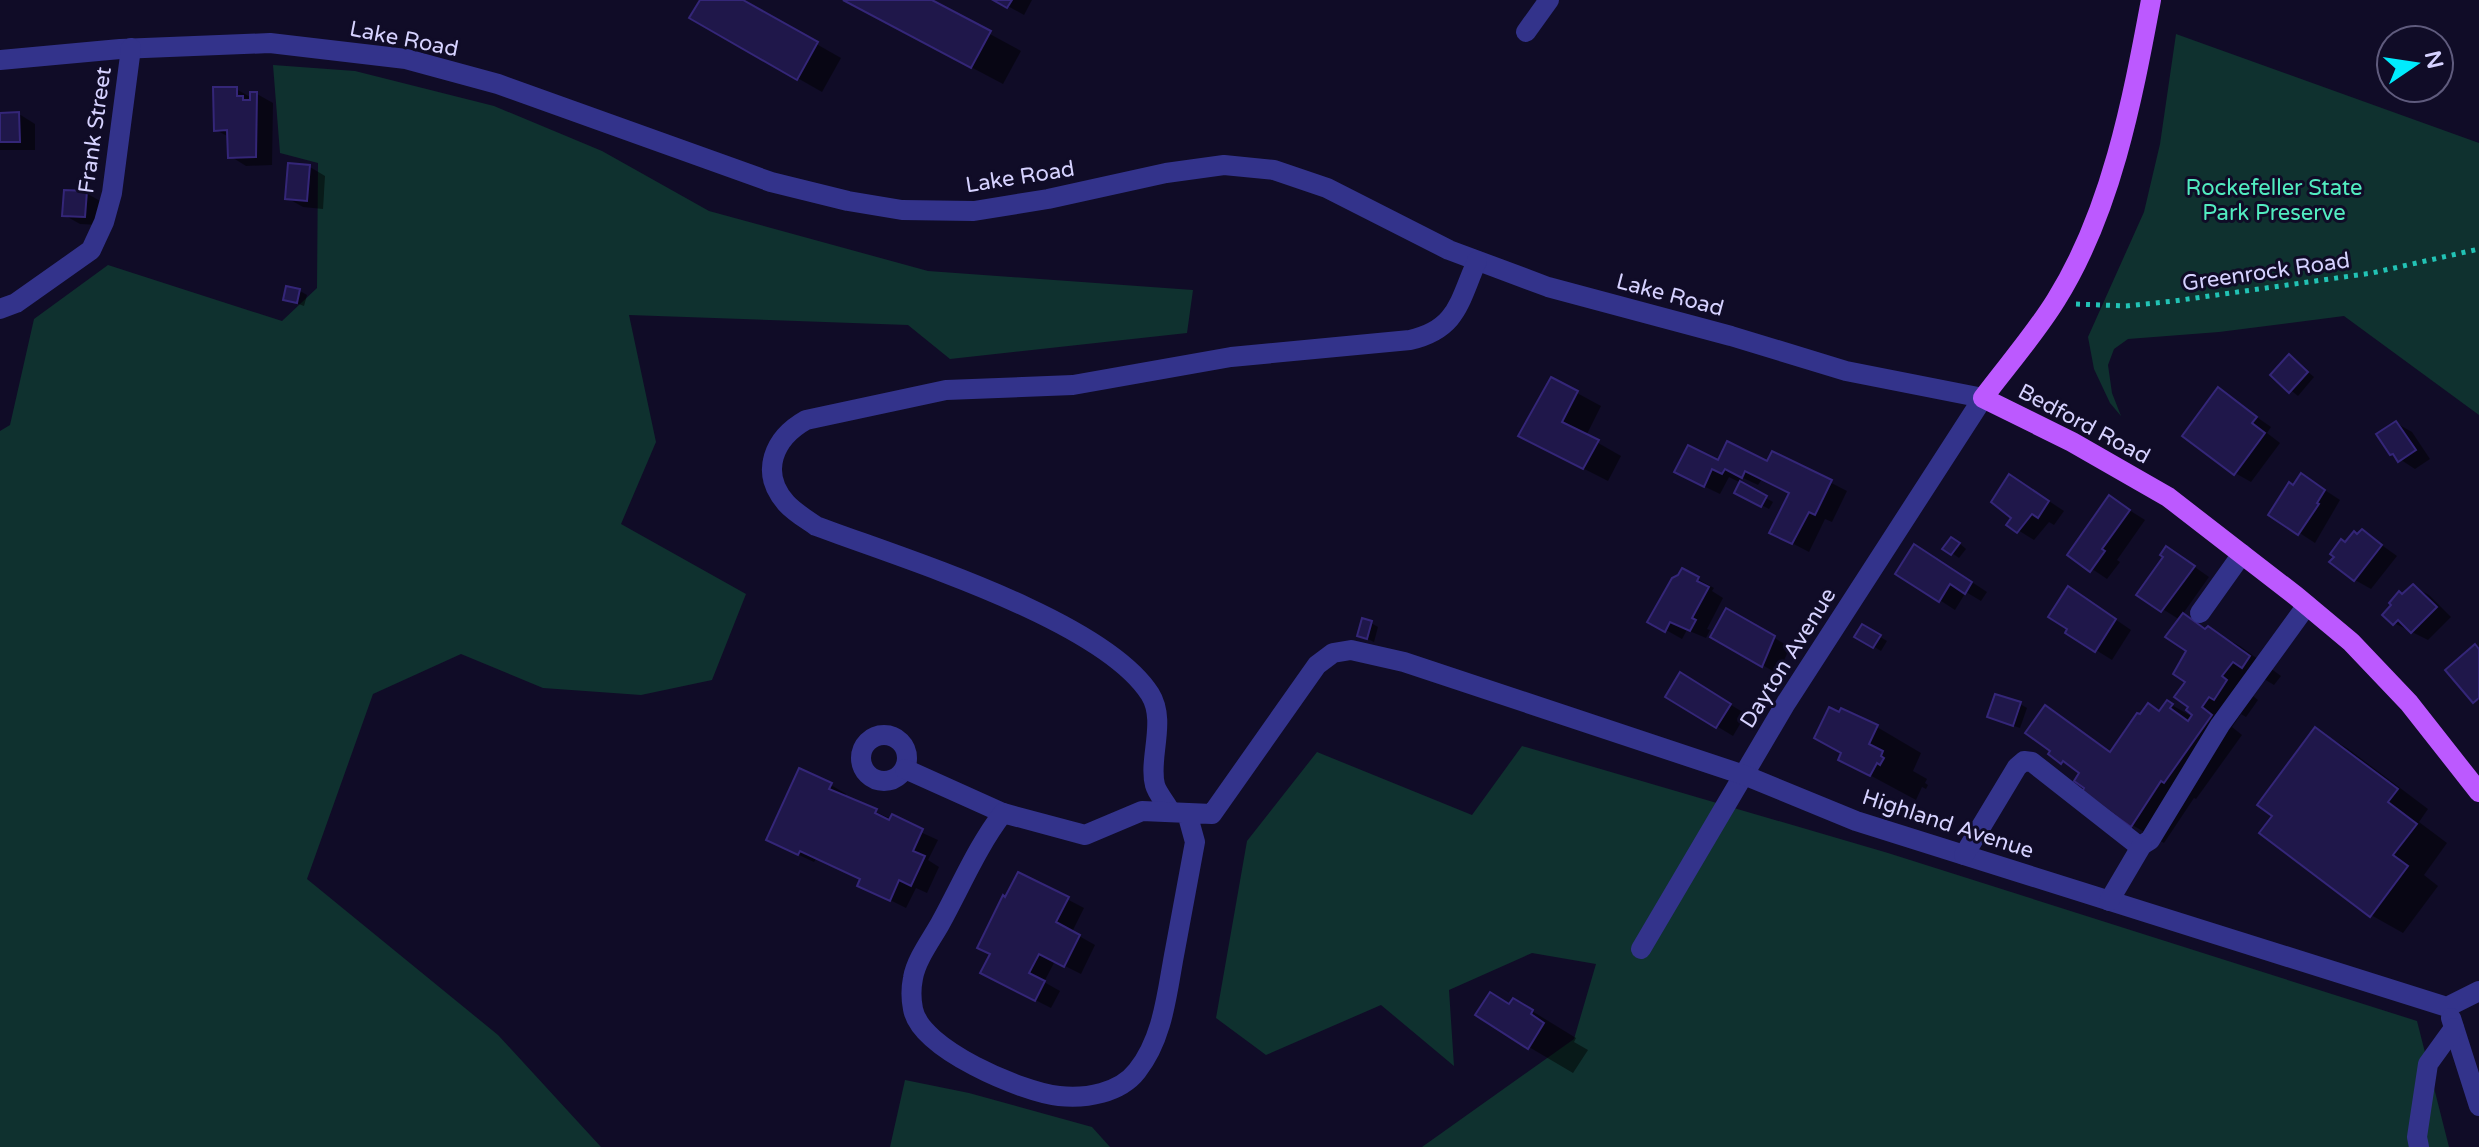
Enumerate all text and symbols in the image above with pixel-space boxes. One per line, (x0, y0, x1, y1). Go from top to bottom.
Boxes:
street label: Lake Road (347, 16, 461, 62)
north arrow (2375, 24, 2455, 104)
text: N (2419, 48, 2448, 71)
street label: Frank Street (73, 65, 117, 195)
street label: Lake Road (963, 156, 1077, 198)
park label: Rockefeller State Park Preserve (2185, 175, 2363, 226)
street label: Greenrock Road (2180, 247, 2352, 297)
street label: Lake Road (1613, 268, 1727, 322)
street label: Bedford Road (2014, 378, 2154, 470)
street label: Dayton Avenue (1735, 583, 1841, 733)
street label: Highland Avenue (1859, 784, 2037, 864)

